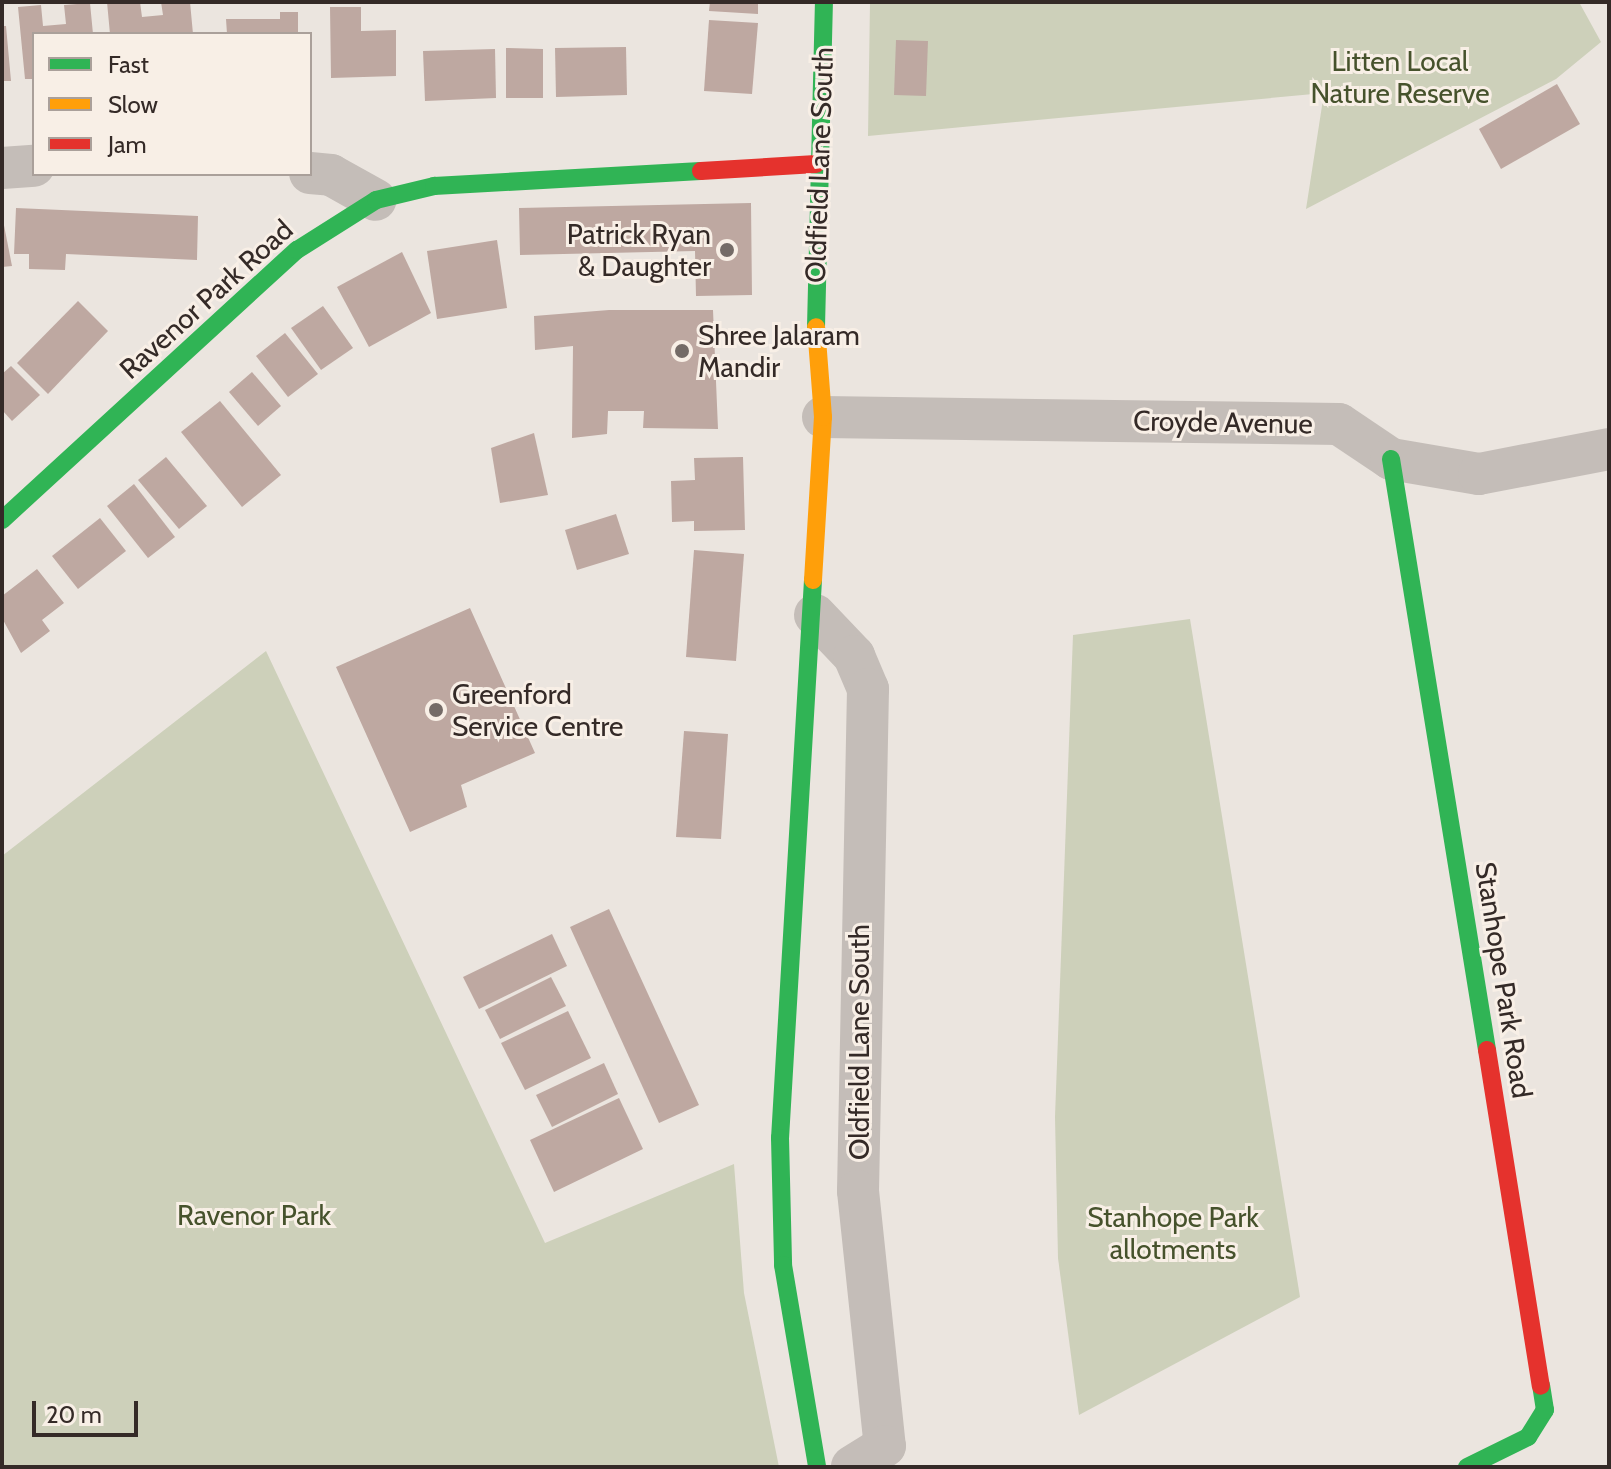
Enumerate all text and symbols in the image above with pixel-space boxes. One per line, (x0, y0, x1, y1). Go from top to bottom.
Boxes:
legend (32, 32, 312, 176)
park label: Litten Local Nature Reserve (1310, 44, 1490, 110)
street label: Oldfield Lane South (798, 46, 840, 284)
text: Fast (108, 50, 149, 79)
text: Slow (108, 90, 158, 119)
text: Jam (108, 130, 146, 159)
street label: Ravenor Park Road (113, 213, 299, 385)
place label: Patrick Ryan & Daughter (567, 217, 711, 283)
marker: Patrick Ryan & Daughter (718, 241, 736, 259)
place label: Shree Jalaram Mandir (698, 318, 860, 384)
marker: Shree Jalaram Mandir (673, 342, 691, 360)
street label: Croyde Avenue (1133, 404, 1313, 440)
place label: Greenford Service Centre (452, 677, 623, 743)
marker: Greenford Service Centre (427, 701, 445, 719)
street label: Stanhope Park Road (1469, 859, 1539, 1101)
street label: Oldfield Lane South (842, 924, 876, 1160)
park label: Ravenor Park (177, 1198, 331, 1232)
park label: Stanhope Park allotments (1087, 1200, 1259, 1266)
scale bar (36, 1385, 142, 1435)
text: 20 m (46, 1400, 102, 1429)

